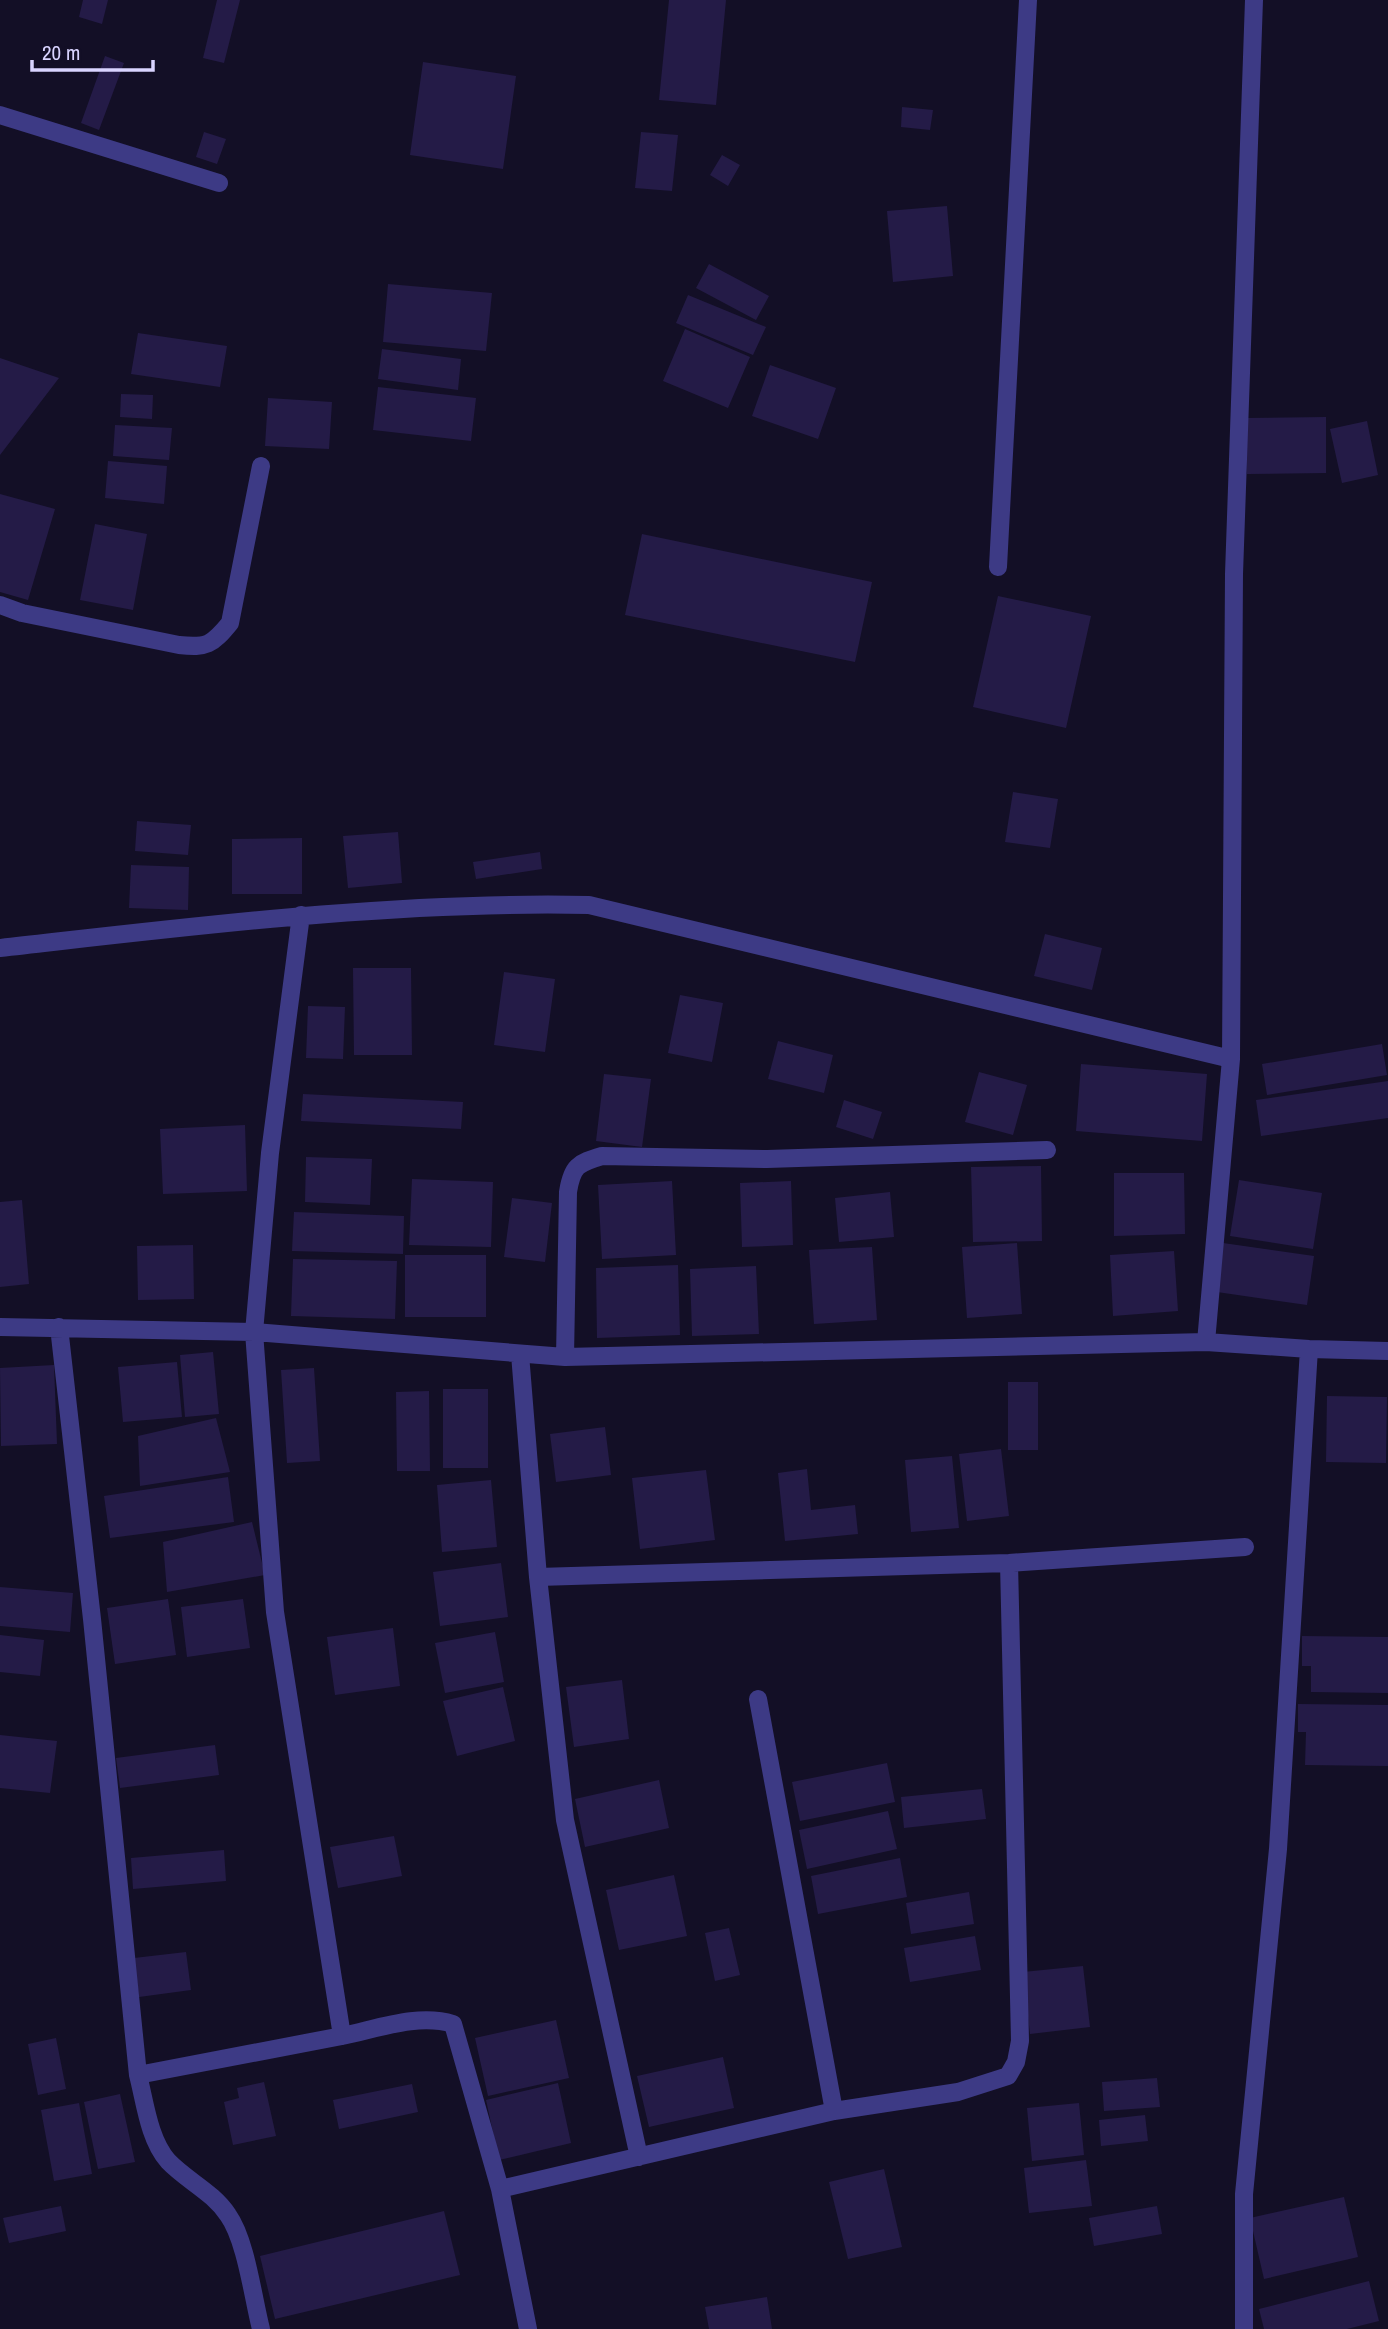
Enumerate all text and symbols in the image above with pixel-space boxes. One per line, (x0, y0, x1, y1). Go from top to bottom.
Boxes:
scale bar (32, 28, 152, 72)
text: 20 m (42, 38, 80, 67)

